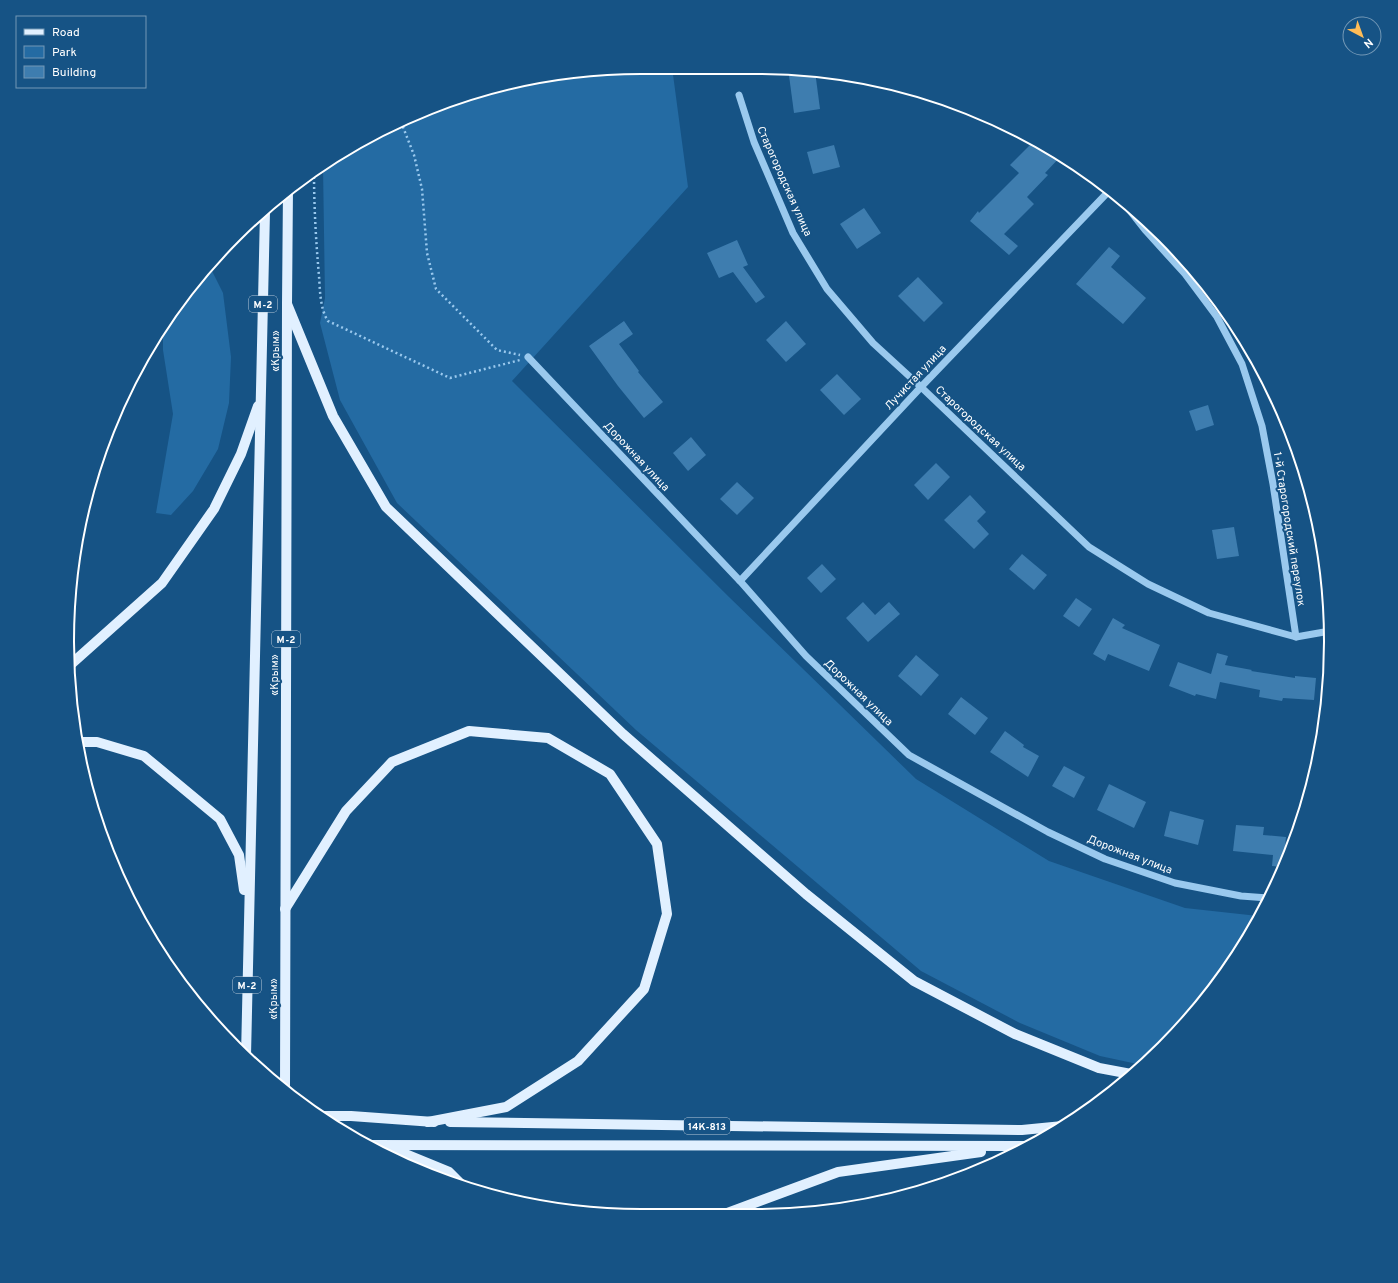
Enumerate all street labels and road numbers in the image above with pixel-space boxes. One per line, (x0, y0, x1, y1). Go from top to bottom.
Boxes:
street label: Старогородская улица (753, 124, 815, 239)
road number: М-2 (249, 296, 277, 312)
street label: «Крым» (269, 330, 283, 372)
street label: Лучистая улица (882, 342, 950, 413)
street label: Старогородская улица (932, 383, 1029, 475)
street label: Дорожная улица (600, 419, 672, 495)
street label: 1-й Старогородский переулок (1270, 451, 1308, 607)
road number: М-2 (272, 631, 300, 647)
street label: «Крым» (268, 654, 282, 696)
street label: Дорожная улица (821, 656, 896, 729)
street label: Дорожная улица (1085, 832, 1174, 878)
road number: М-2 (233, 977, 261, 993)
street label: «Крым» (267, 978, 281, 1020)
road number: 14К-813 (684, 1118, 730, 1134)

